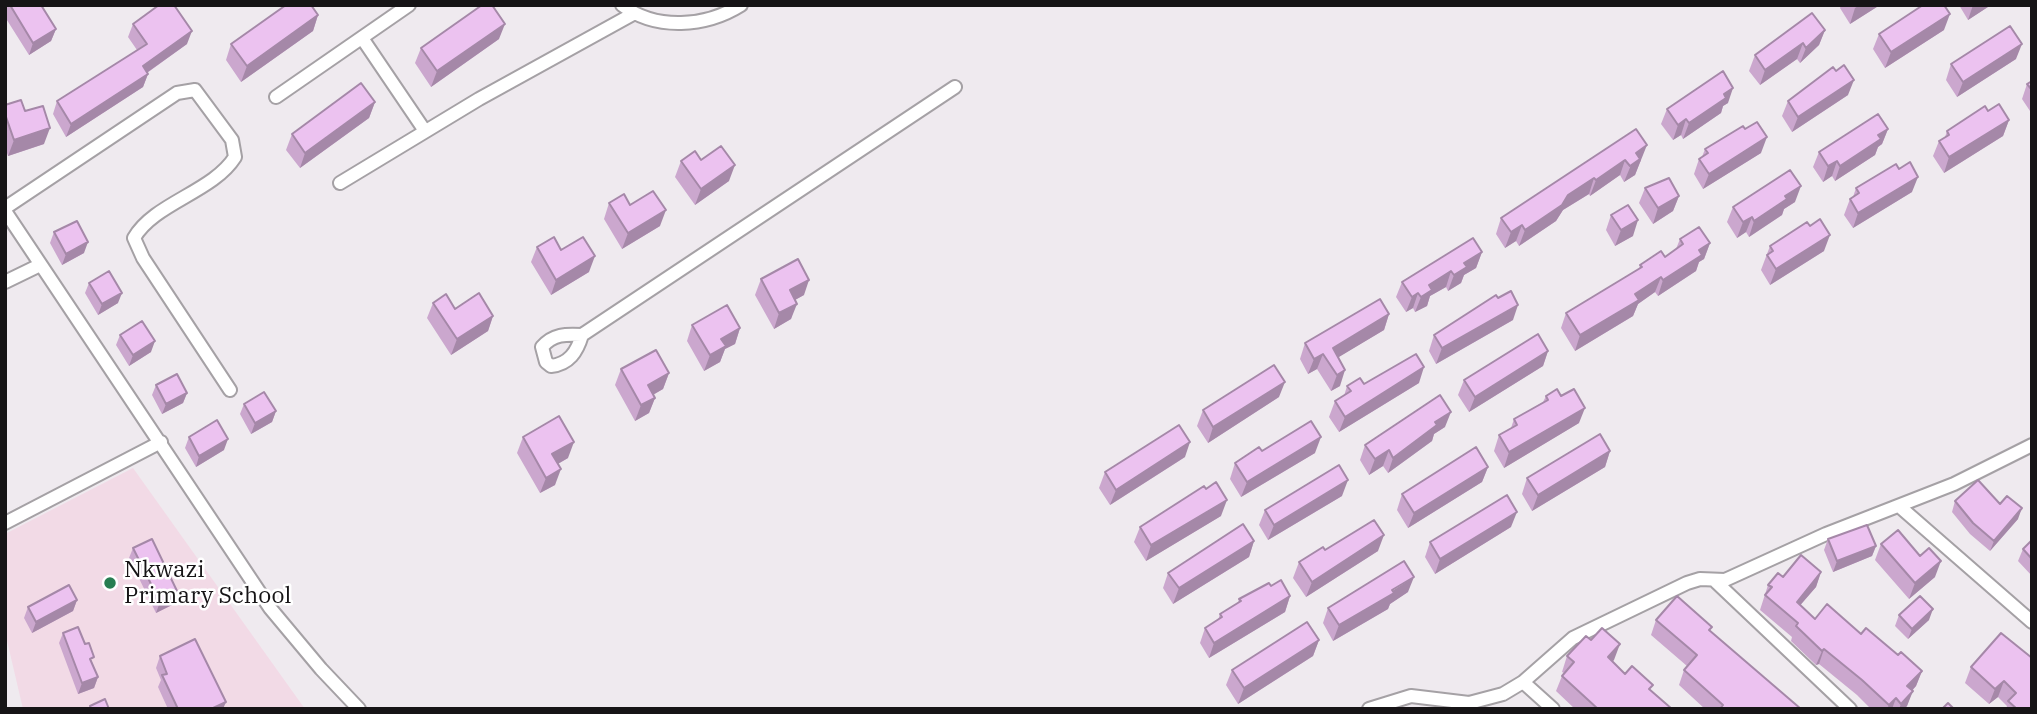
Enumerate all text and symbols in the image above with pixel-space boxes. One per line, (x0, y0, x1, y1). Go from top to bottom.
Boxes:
place label: Nkwazi Primary School (124, 556, 291, 610)
marker: Nkwazi Primary School (102, 575, 118, 591)

